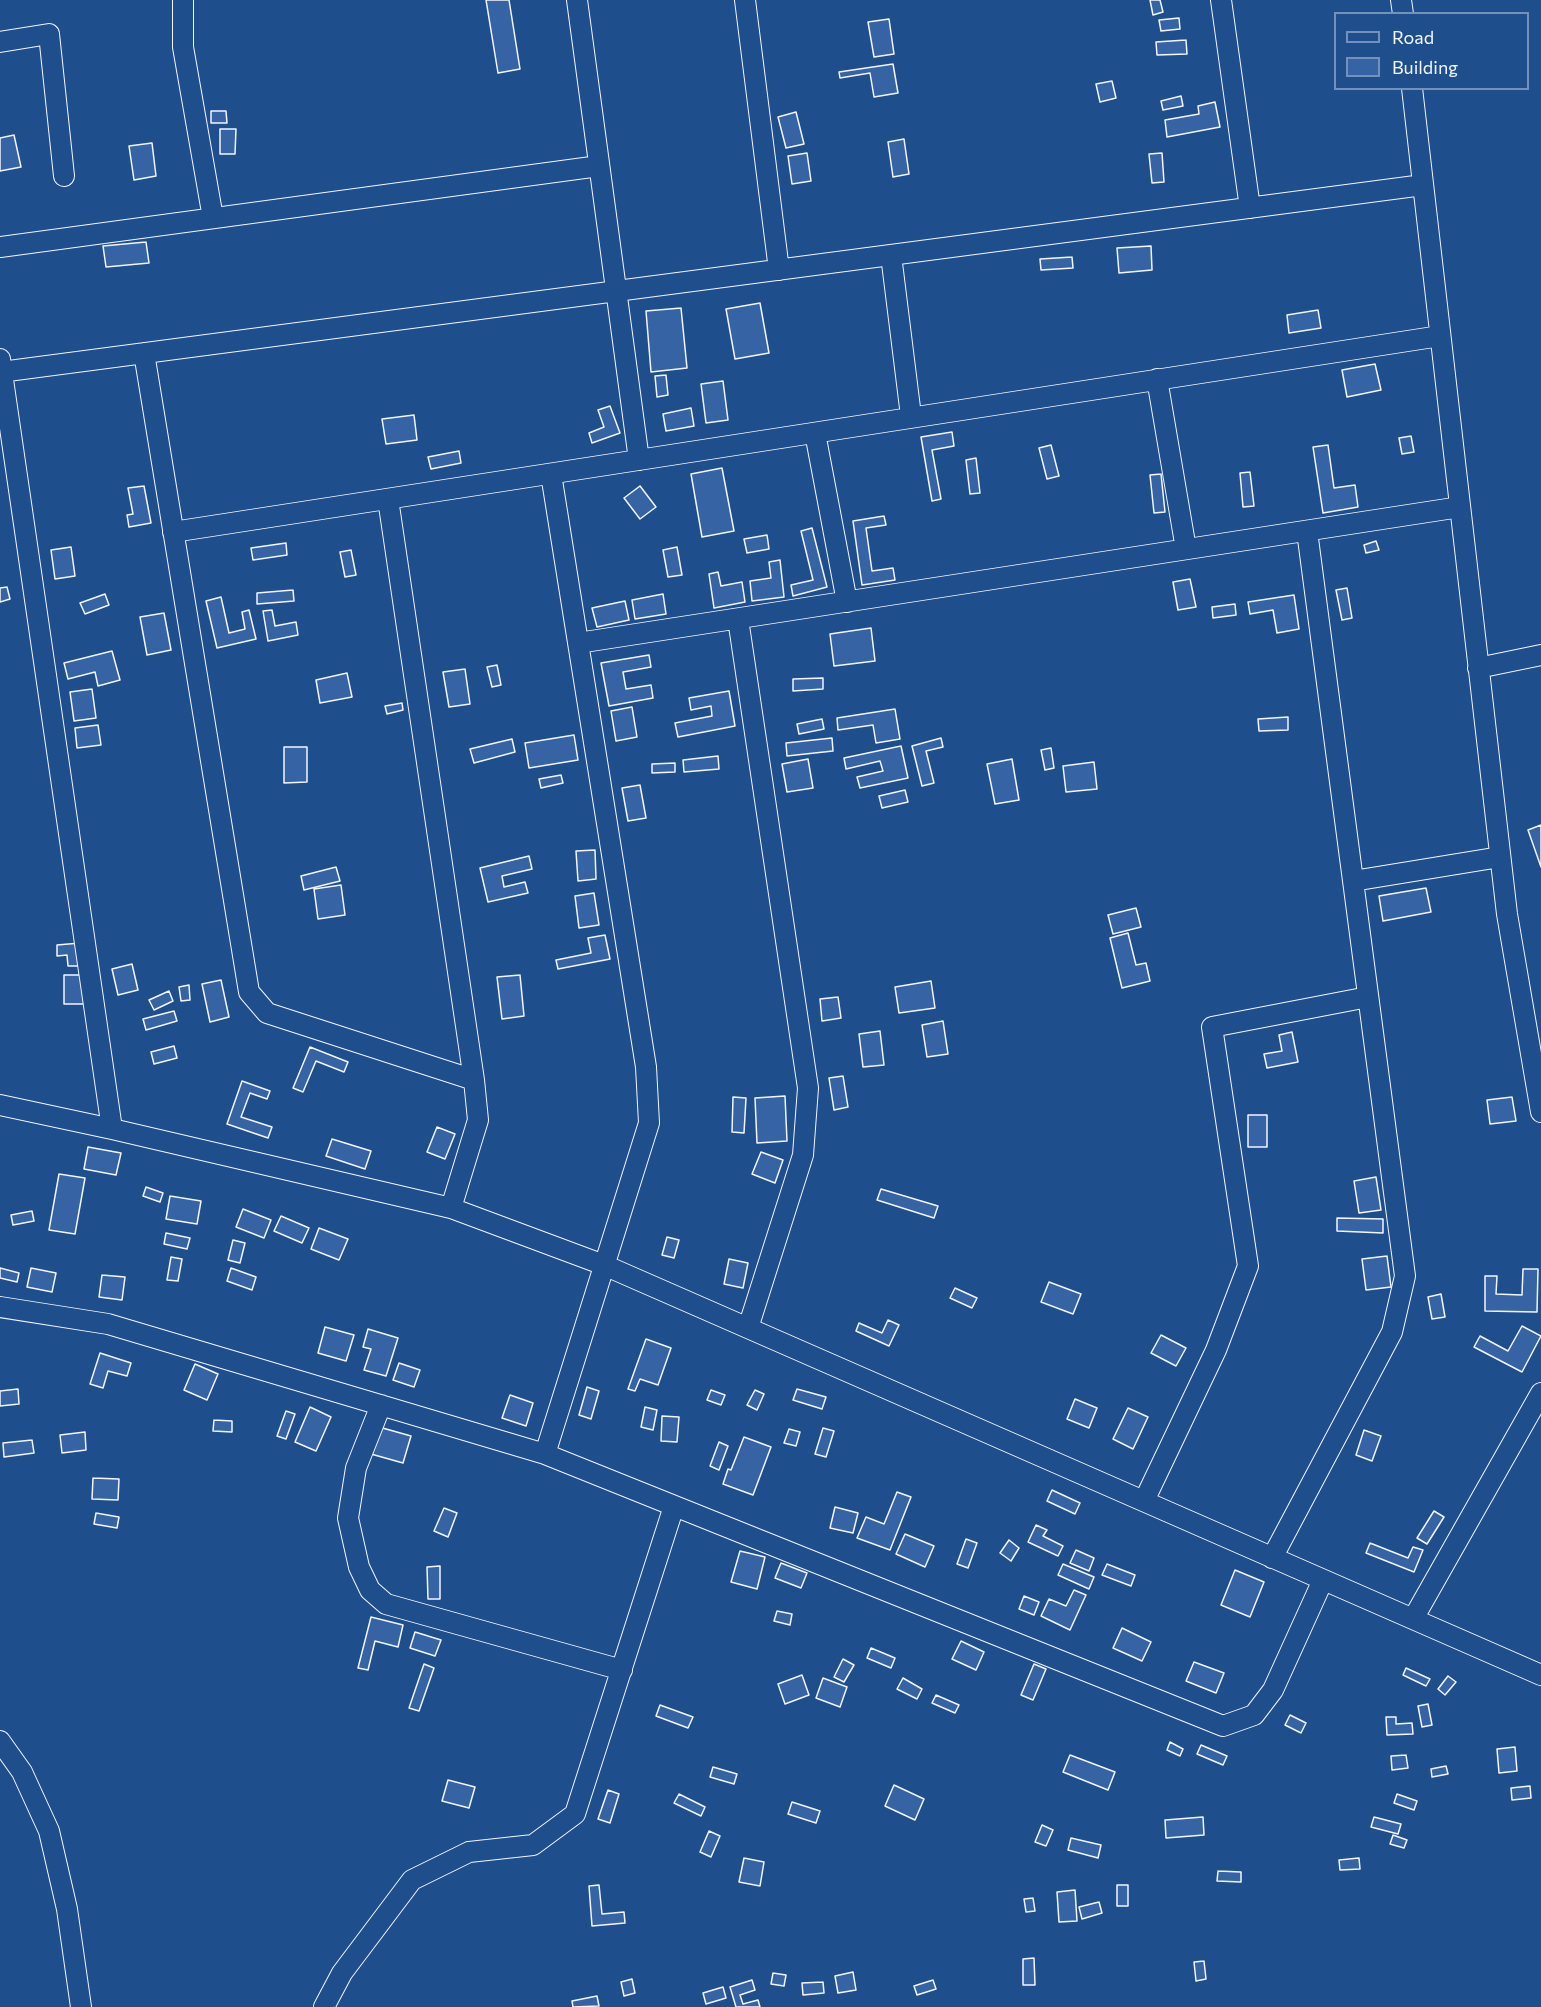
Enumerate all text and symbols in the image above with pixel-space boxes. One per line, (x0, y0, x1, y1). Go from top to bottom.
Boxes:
legend (1334, 12, 1529, 90)
text: Road (1392, 26, 1434, 48)
text: Building (1392, 56, 1458, 78)

